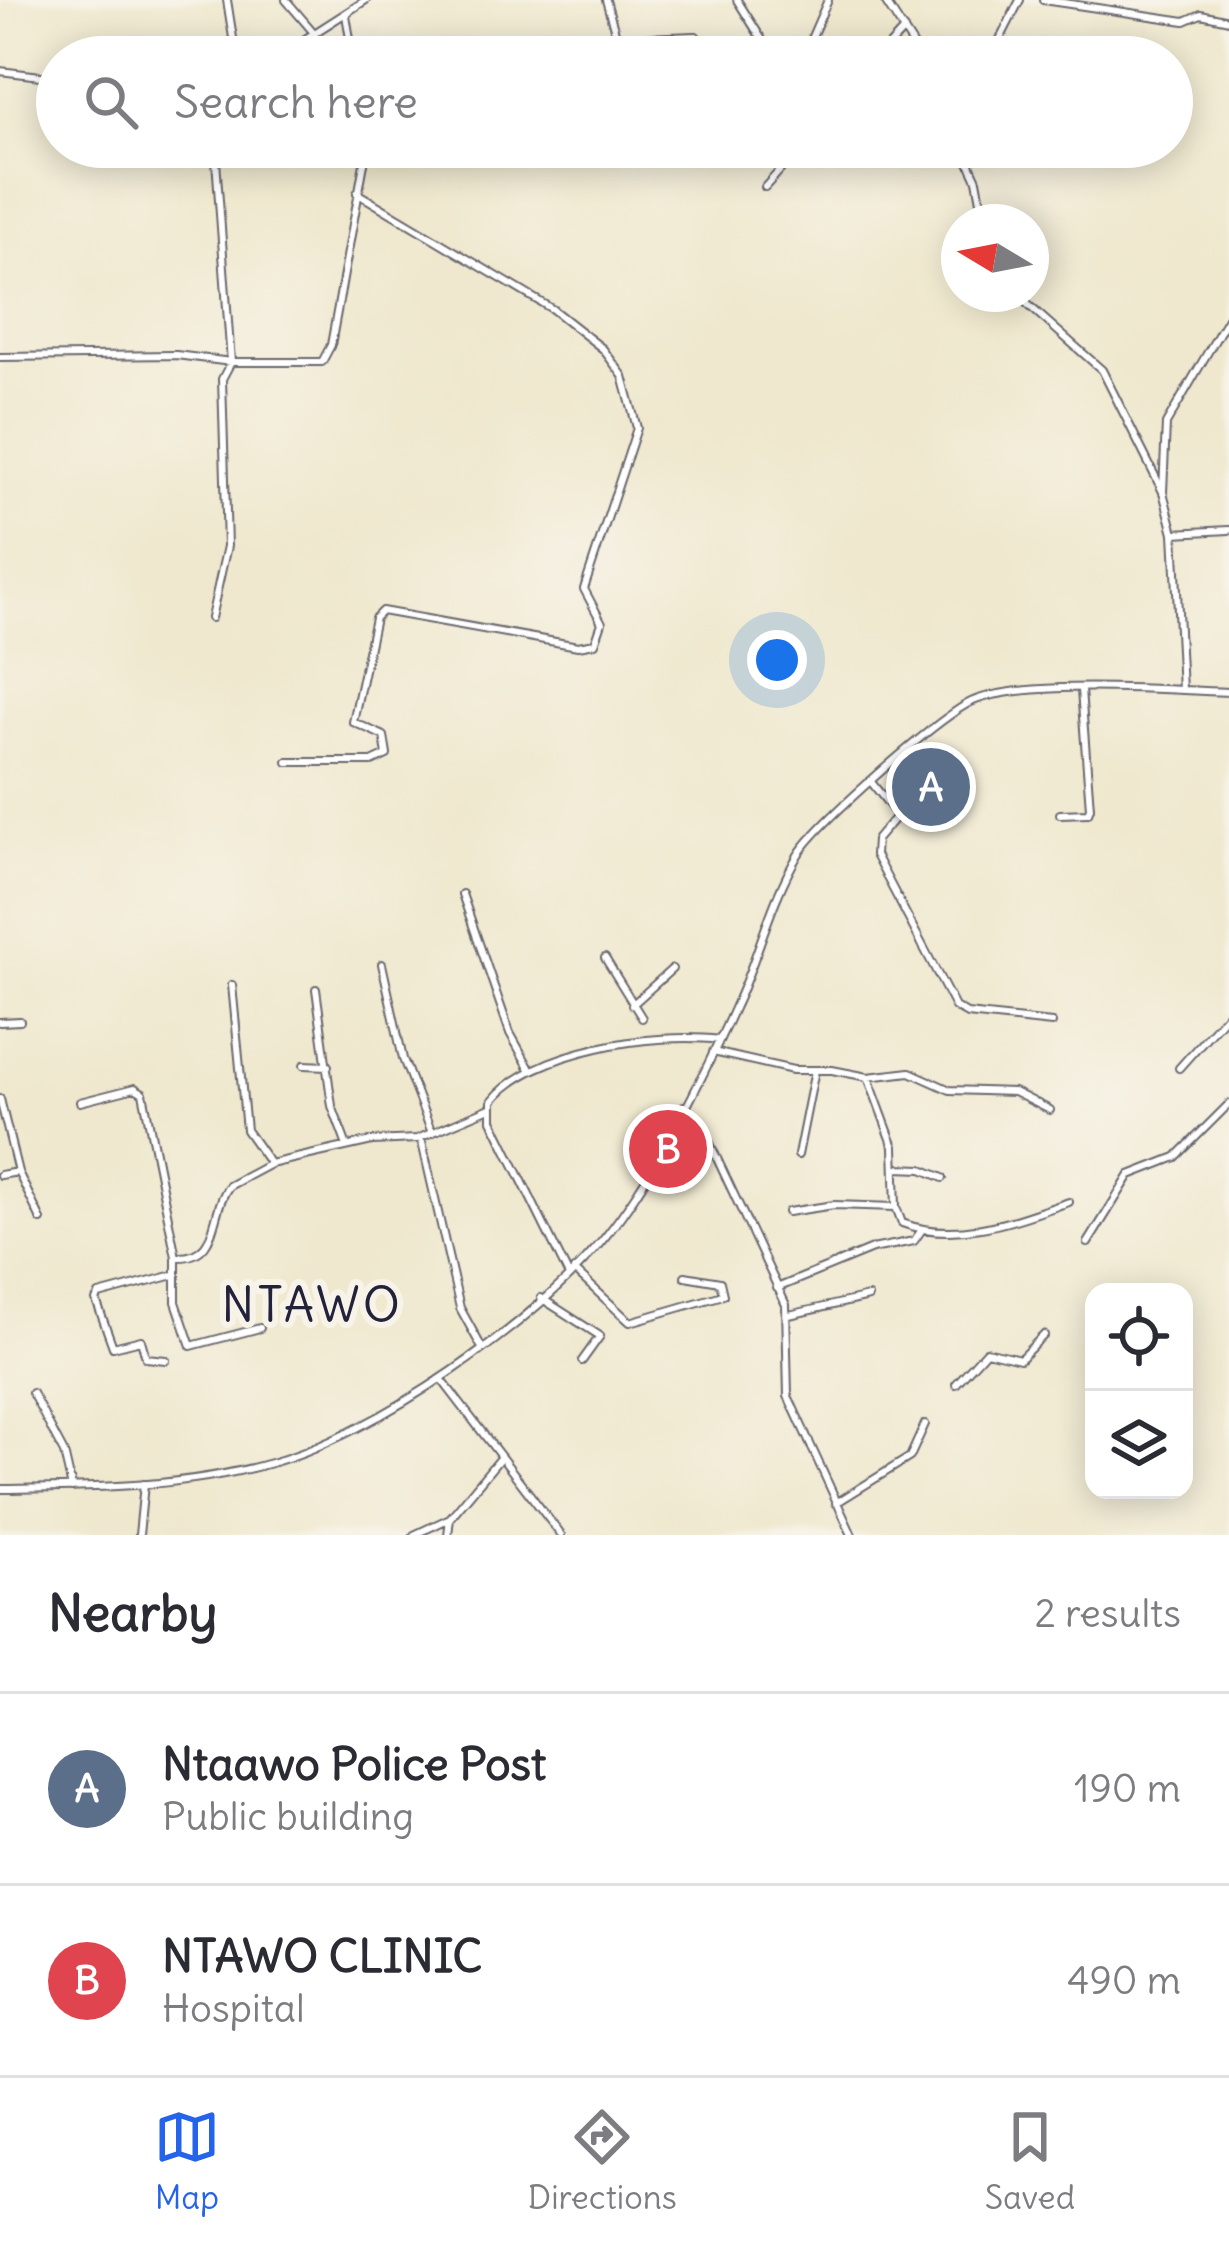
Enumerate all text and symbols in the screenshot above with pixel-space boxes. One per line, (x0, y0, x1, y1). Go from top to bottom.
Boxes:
search box (36, 36, 1193, 168)
icon: search (78, 69, 144, 135)
text: Search here (174, 74, 418, 130)
north arrow (941, 204, 1049, 312)
your location (747, 630, 807, 690)
pin: A (892, 742, 970, 832)
pin: B (629, 1104, 707, 1194)
district label: NTAWO (221, 1275, 403, 1335)
map controls (1085, 1283, 1193, 1499)
button: locate (1085, 1283, 1193, 1391)
button: layers (1085, 1391, 1193, 1499)
text: Nearby (48, 1581, 217, 1645)
text: 2 results (1034, 1589, 1181, 1638)
text: Ntaawo Police Post (162, 1736, 546, 1792)
text: A (74, 1764, 100, 1813)
text: 190 m (1074, 1764, 1181, 1813)
text: Public building (162, 1792, 414, 1841)
text: NTAWO CLINIC (162, 1928, 482, 1984)
text: B (74, 1956, 100, 2005)
text: 490 m (1067, 1956, 1181, 2005)
text: Hospital (162, 1984, 305, 2033)
tab: Map (154, 2104, 220, 2218)
tab: Directions (528, 2104, 677, 2218)
tab: Saved (985, 2104, 1075, 2218)

